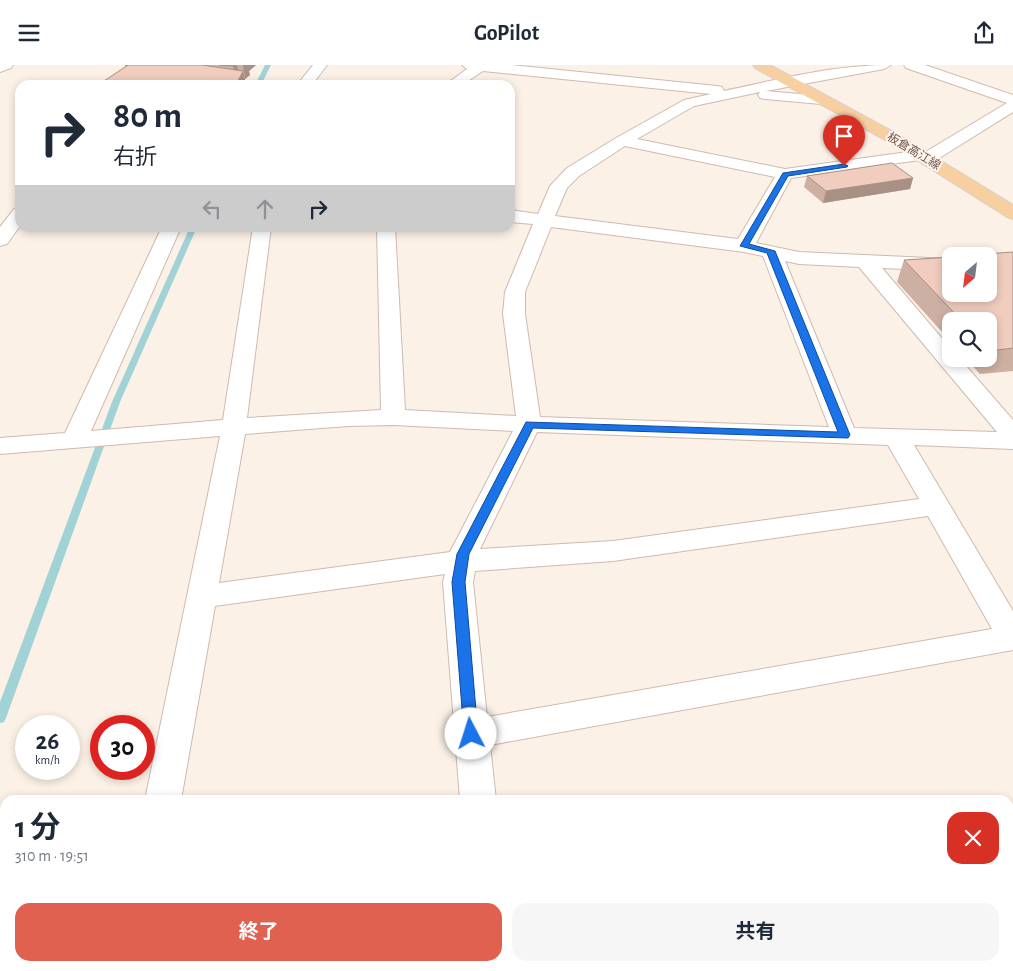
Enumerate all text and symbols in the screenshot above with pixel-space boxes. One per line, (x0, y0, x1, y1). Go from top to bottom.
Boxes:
icon: menu (15, 19, 43, 47)
icon: share (970, 19, 998, 47)
text: GoPilot (474, 22, 539, 44)
text: 80 m (113, 99, 182, 134)
icon: right (30, 100, 95, 165)
pin (823, 115, 865, 166)
icon: arrive (830, 122, 858, 150)
street label: 板倉高江線 (885, 130, 943, 172)
text: 右折 (113, 146, 157, 168)
icon: left (198, 195, 226, 223)
icon: ahead (251, 195, 279, 223)
icon: right (304, 195, 332, 223)
north arrow (942, 247, 998, 303)
map controls (942, 247, 997, 367)
button: search (942, 312, 997, 367)
position arrow (444, 707, 496, 759)
speed limit sign: 30 (90, 715, 155, 780)
text: 26 (36, 729, 59, 754)
text: km/h (35, 754, 60, 766)
button: close (947, 812, 999, 864)
text: 1 分 (15, 813, 60, 843)
text: 310 m · 19:51 (15, 848, 89, 864)
button: 終了 (15, 903, 502, 961)
button: 共有 (512, 903, 999, 961)

